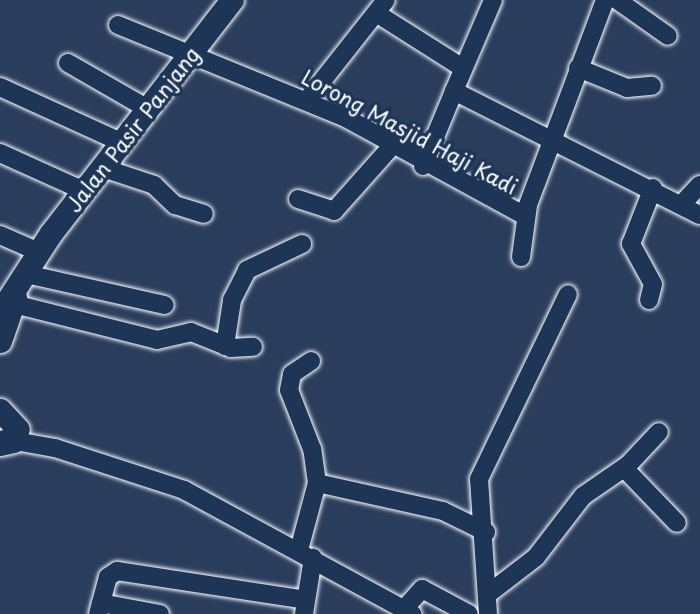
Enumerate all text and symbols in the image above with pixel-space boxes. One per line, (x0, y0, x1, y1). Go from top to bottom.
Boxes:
street label: Jalan Pasir Panjang (60, 41, 204, 217)
street label: Lorong Masjid Haji Kadi (298, 64, 522, 198)

